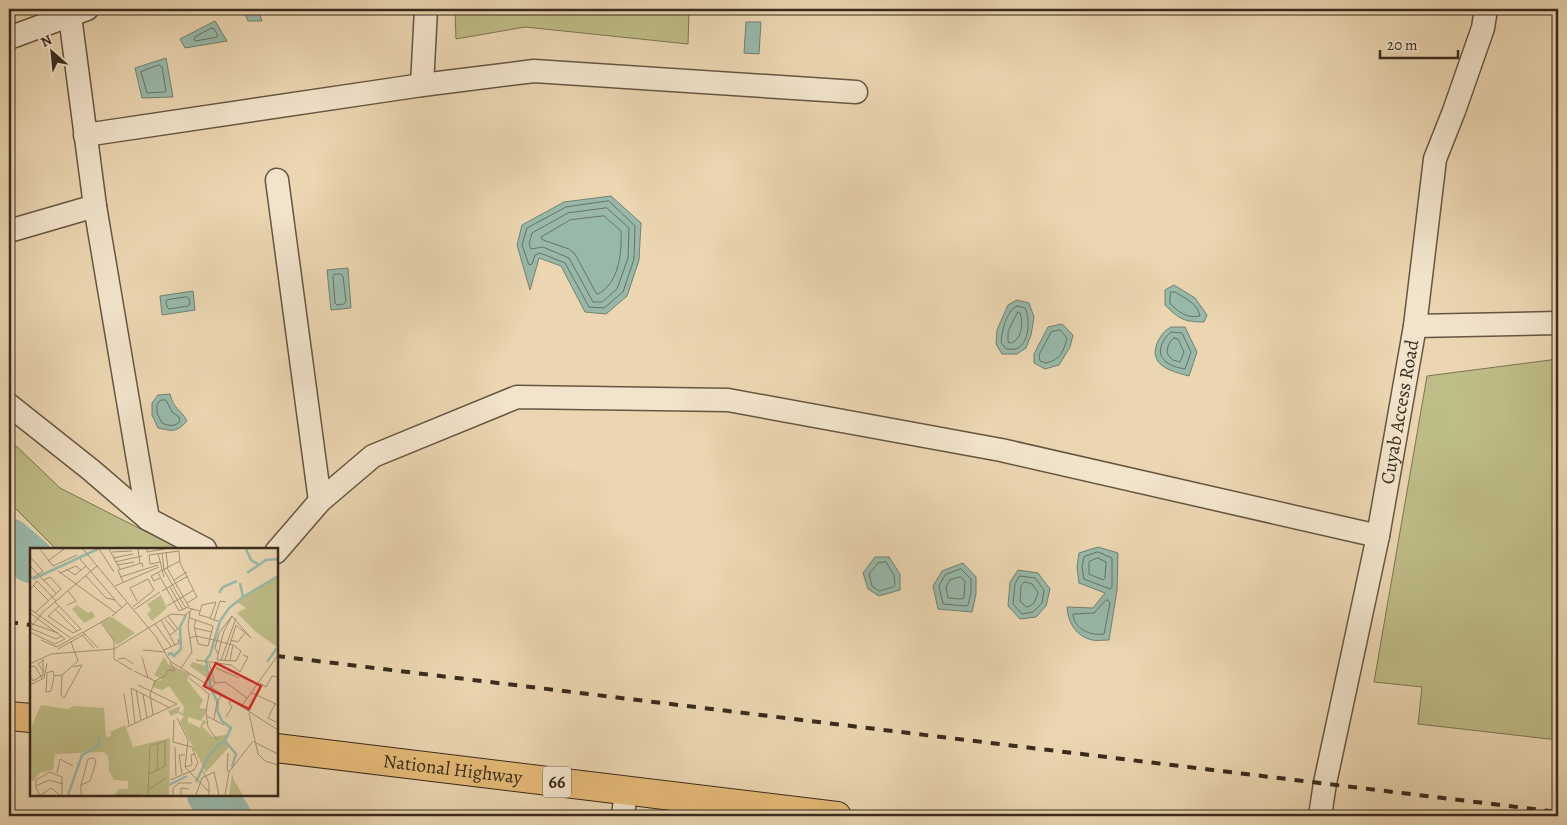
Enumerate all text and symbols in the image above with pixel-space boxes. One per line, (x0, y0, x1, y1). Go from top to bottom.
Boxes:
north arrow (28, 28, 78, 78)
scale bar (1380, 28, 1457, 60)
text: N (37, 30, 55, 52)
text: 20 m (1387, 35, 1418, 55)
street label: Cuyab Access Road (1374, 337, 1425, 486)
inset map (30, 548, 278, 795)
street label: National Highway (382, 748, 524, 791)
road number: 66 (543, 766, 571, 798)

